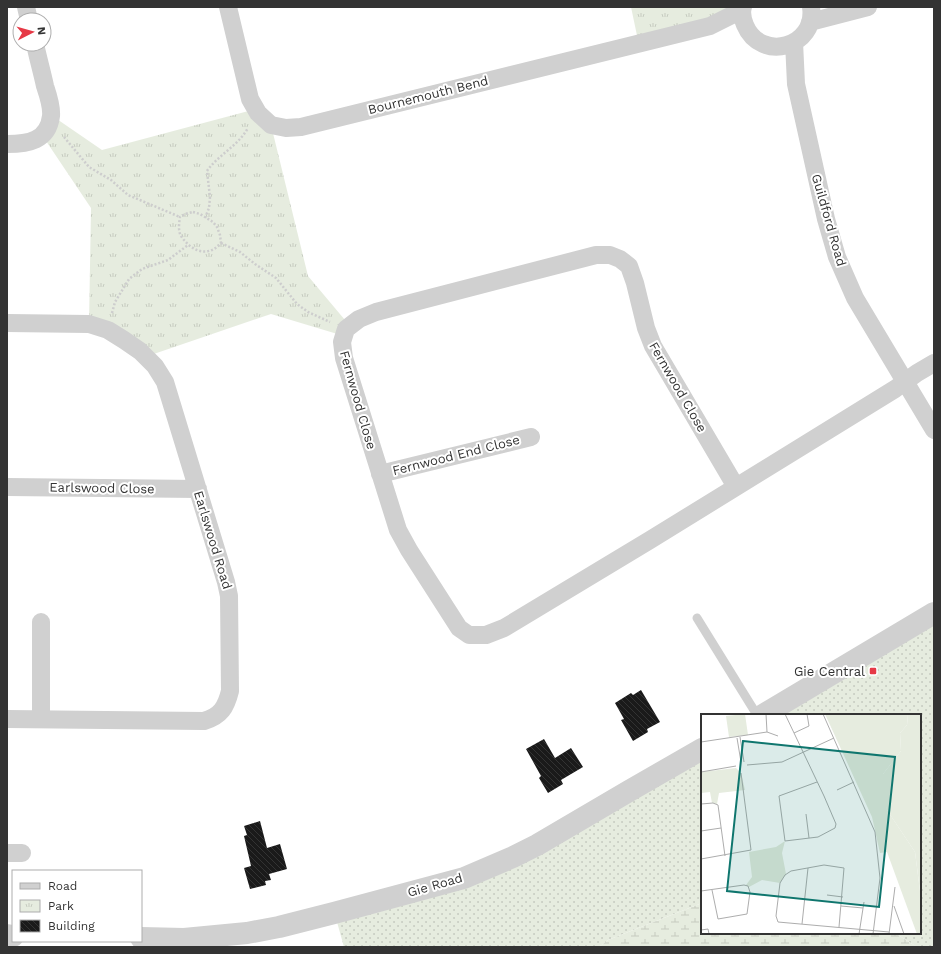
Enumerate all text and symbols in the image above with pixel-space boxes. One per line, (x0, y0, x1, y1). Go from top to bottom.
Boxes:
north arrow (12, 12, 52, 52)
text: N (35, 26, 48, 36)
street label: Bournemouth Bend (366, 73, 490, 117)
street label: Guildford Road (809, 172, 849, 268)
street label: Fernwood Close (646, 339, 710, 435)
street label: Fernwood Close (337, 349, 379, 451)
street label: Fernwood End Close (391, 432, 521, 478)
street label: Earlswood Close (49, 480, 155, 496)
street label: Earlswood Road (191, 489, 235, 591)
place label: Gie Central (794, 664, 865, 679)
marker: Gie Central (868, 666, 878, 676)
inset map (701, 714, 921, 934)
legend (12, 870, 142, 942)
street label: Gie Road (406, 870, 464, 900)
text: Road (48, 879, 77, 893)
text: Park (48, 899, 74, 913)
text: Building (48, 919, 95, 933)

